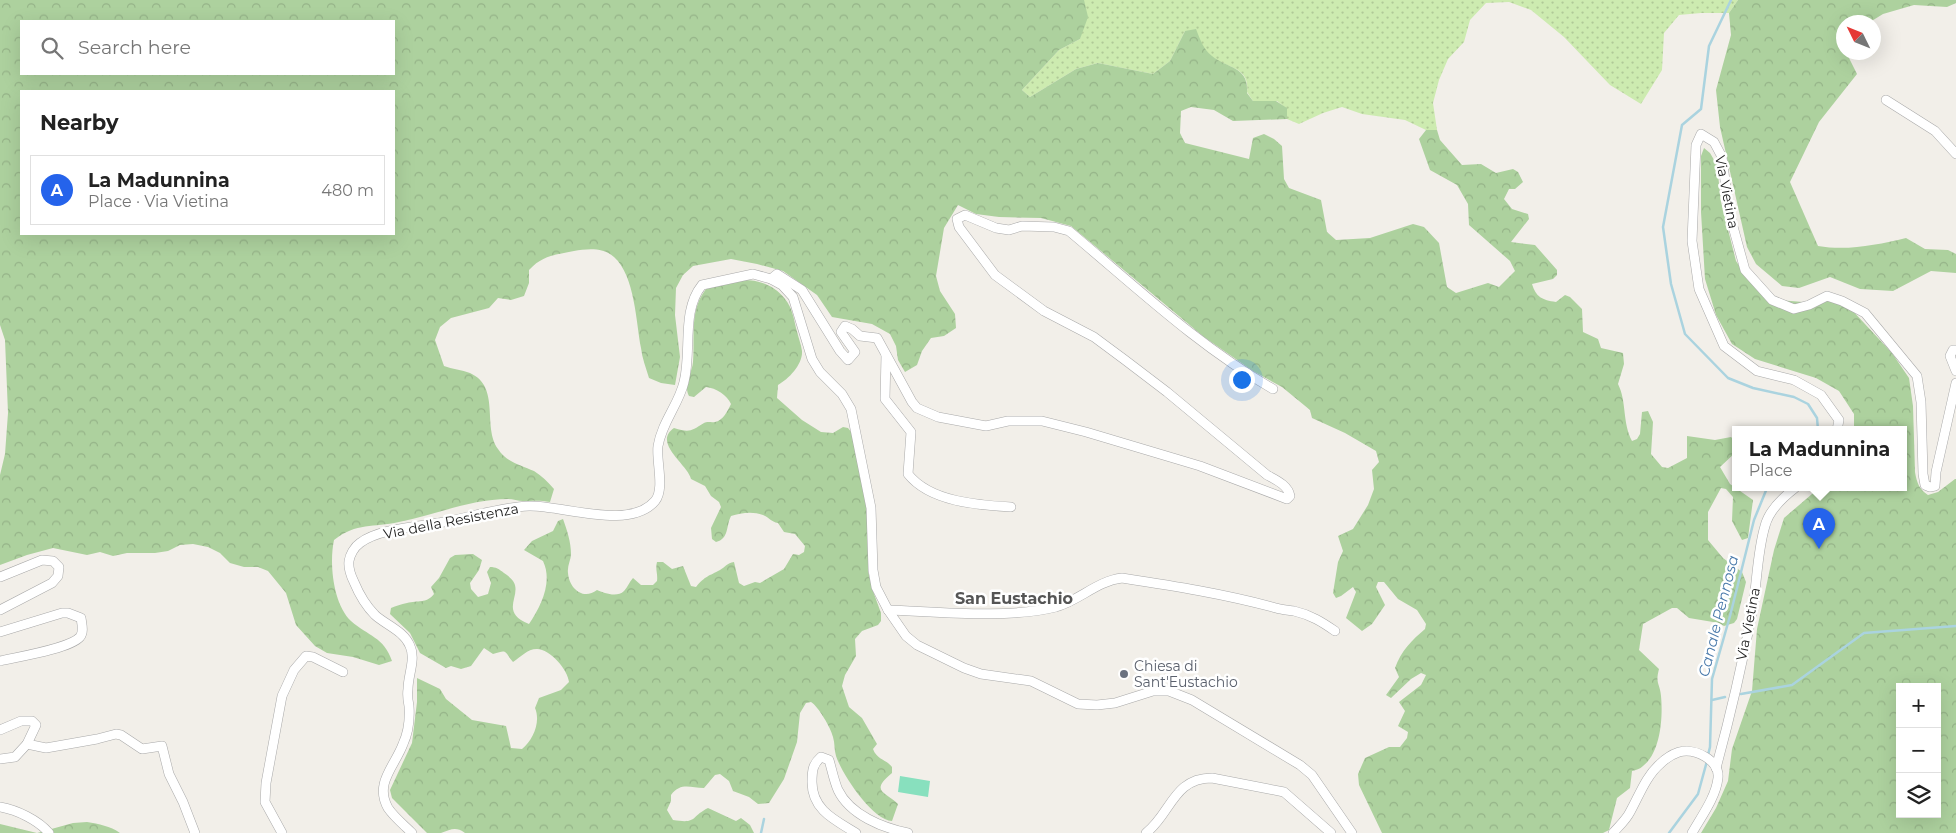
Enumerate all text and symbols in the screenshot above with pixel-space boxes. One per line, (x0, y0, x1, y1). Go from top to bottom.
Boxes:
north arrow (1836, 15, 1881, 60)
search box (20, 20, 395, 75)
icon: search (38, 34, 66, 62)
text: Search here (78, 36, 191, 59)
text: Nearby (40, 110, 119, 135)
street label: Via Vietina (1711, 154, 1743, 230)
text: La Madunnina (88, 169, 230, 192)
text: A (51, 181, 63, 200)
text: 480 m (321, 181, 374, 200)
text: Place · Via Vietina (88, 192, 229, 211)
your location (1229, 367, 1255, 393)
popup (1732, 426, 1907, 491)
text: La Madunnina (1749, 438, 1890, 461)
text: Place (1749, 461, 1792, 480)
street label: Via della Resistenza (382, 499, 520, 543)
pin: A (1803, 508, 1835, 549)
water label: Canale Pennosa (1694, 553, 1742, 679)
street label: Via Vietina (1732, 586, 1764, 662)
district label: San Eustachio (955, 589, 1073, 608)
place label: Chiesa di Sant'Eustachio (1134, 657, 1238, 691)
marker: Chiesa di Sant'Eustachio (1118, 668, 1130, 680)
map controls (1896, 683, 1941, 818)
button: + (1896, 683, 1941, 728)
button: − (1896, 728, 1941, 773)
button: layers (1896, 773, 1941, 818)

